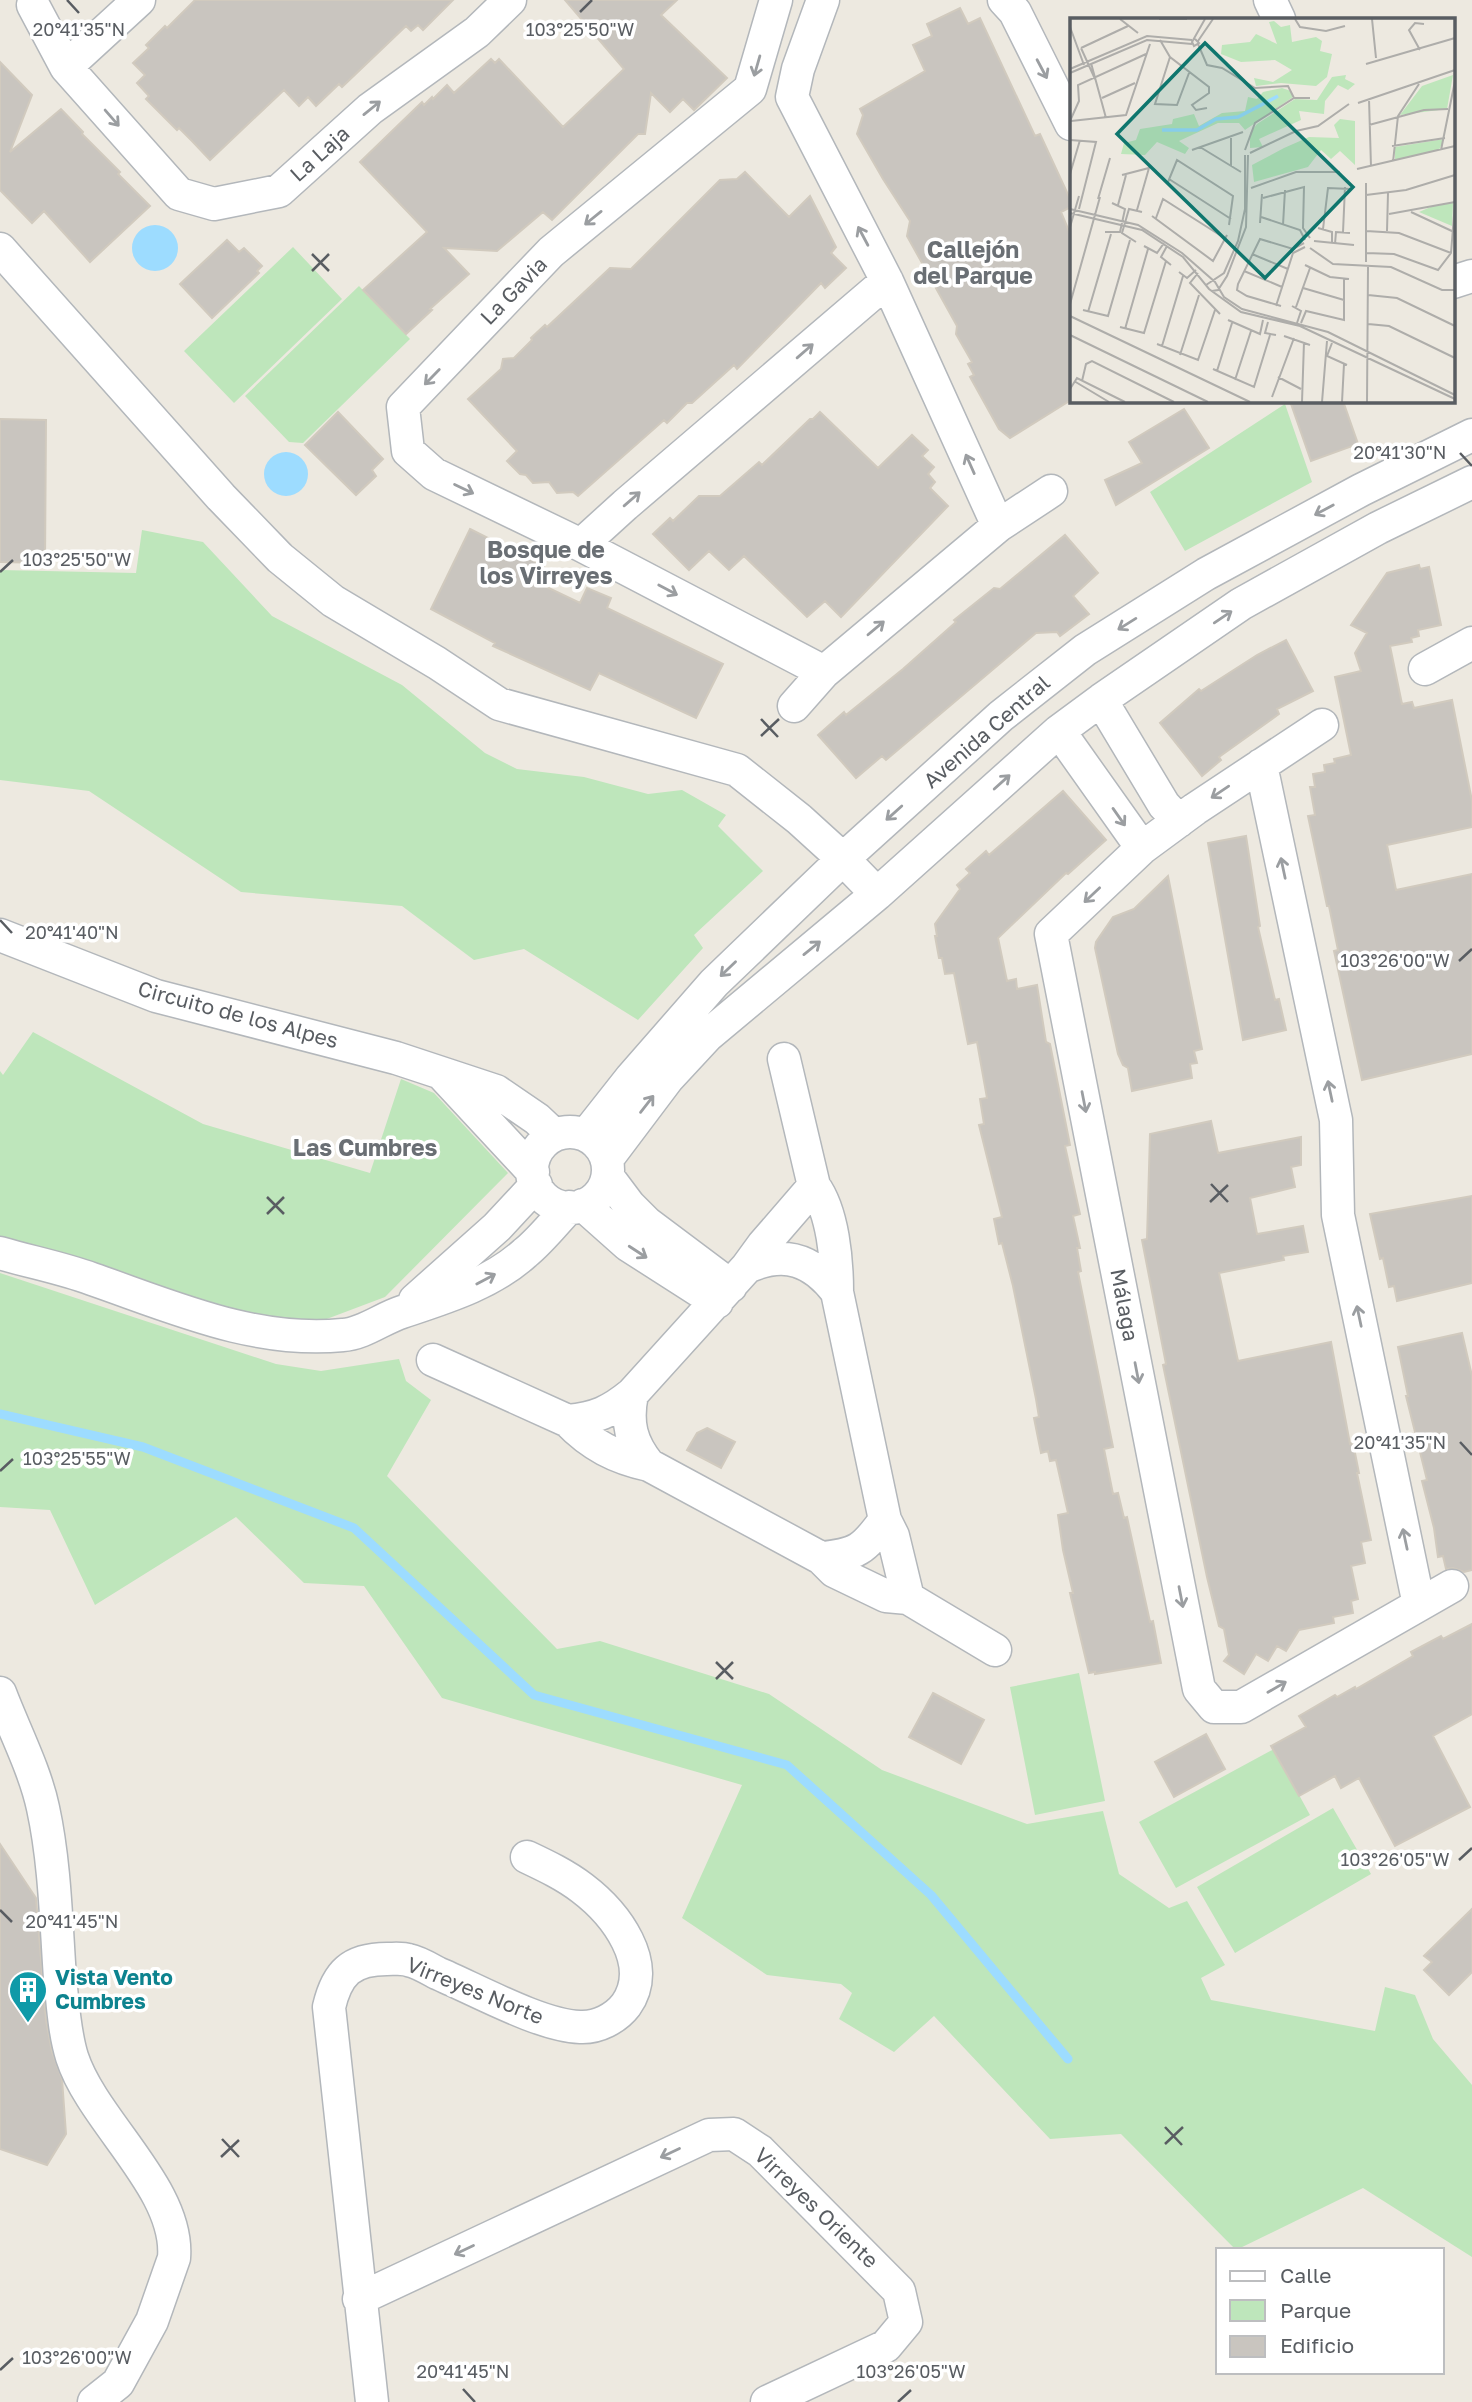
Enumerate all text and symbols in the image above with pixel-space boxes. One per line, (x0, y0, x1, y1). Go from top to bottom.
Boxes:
text: 20°41'35"N (33, 18, 125, 40)
text: 103°25'50"W (526, 18, 634, 40)
inset map (1070, 18, 1454, 402)
one-way arrow (750, 54, 763, 76)
one-way arrow (1035, 58, 1049, 78)
one-way arrow (362, 101, 380, 116)
one-way arrow (103, 109, 120, 126)
street label: La Laja (284, 120, 354, 187)
one-way arrow (585, 210, 603, 226)
one-way arrow (856, 226, 869, 247)
district label: Callejón del Parque (913, 235, 1033, 289)
street label: La Gavia (474, 251, 552, 330)
one-way arrow (795, 343, 813, 359)
one-way arrow (423, 368, 440, 385)
text: 20°41'30"N (1353, 441, 1447, 463)
one-way arrow (963, 454, 976, 475)
one-way arrow (453, 482, 474, 496)
one-way arrow (622, 491, 640, 507)
one-way arrow (1314, 504, 1335, 517)
district label: Bosque de los Virreyes (479, 535, 613, 589)
text: 103°25'50"W (23, 548, 131, 570)
one-way arrow (657, 584, 677, 598)
one-way arrow (1213, 609, 1232, 624)
one-way arrow (1117, 617, 1137, 631)
one-way arrow (867, 621, 885, 636)
street label: Avenida Central (918, 669, 1055, 793)
one-way arrow (993, 774, 1011, 790)
one-way arrow (1211, 785, 1230, 799)
one-way arrow (886, 805, 903, 822)
one-way arrow (1112, 807, 1126, 826)
one-way arrow (1275, 858, 1288, 880)
one-way arrow (1083, 887, 1101, 903)
text: 20°41'40"N (25, 921, 119, 943)
one-way arrow (802, 940, 820, 955)
text: 103°26'00"W (1340, 949, 1450, 971)
one-way arrow (720, 961, 737, 978)
street label: Circuito de los Alpes (135, 975, 341, 1053)
one-way arrow (1322, 1080, 1336, 1103)
one-way arrow (1078, 1090, 1091, 1113)
one-way arrow (640, 1095, 655, 1113)
district label: Las Cumbres (293, 1133, 437, 1161)
one-way arrow (628, 1244, 647, 1259)
street label: Málaga (1105, 1266, 1145, 1343)
one-way arrow (475, 1271, 496, 1285)
one-way arrow (1351, 1305, 1365, 1328)
one-way arrow (1131, 1361, 1144, 1384)
text: 20°41'35"N (1354, 1431, 1446, 1453)
text: 103°25'55"W (23, 1447, 131, 1469)
one-way arrow (1397, 1528, 1411, 1551)
one-way arrow (1174, 1585, 1188, 1608)
one-way arrow (1266, 1680, 1286, 1694)
text: 103°26'05"W (1341, 1848, 1450, 1870)
text: 20°41'45"N (26, 1910, 118, 1932)
street label: Virreyes Norte (403, 1951, 548, 2029)
place label: Vista Vento Cumbres (55, 1964, 173, 2014)
building icon: Vista Vento Cumbres (7, 1969, 49, 2024)
street label: Virreyes Oriente (749, 2142, 884, 2273)
one-way arrow (660, 2147, 681, 2160)
one-way arrow (454, 2243, 475, 2257)
legend (1216, 2248, 1444, 2374)
text: Calle (1280, 2262, 1332, 2288)
text: Parque (1280, 2297, 1351, 2323)
text: Edificio (1280, 2332, 1354, 2358)
text: 103°26'00"W (22, 2346, 132, 2368)
text: 20°41'45"N (417, 2360, 509, 2382)
text: 103°26'05"W (857, 2360, 966, 2382)

